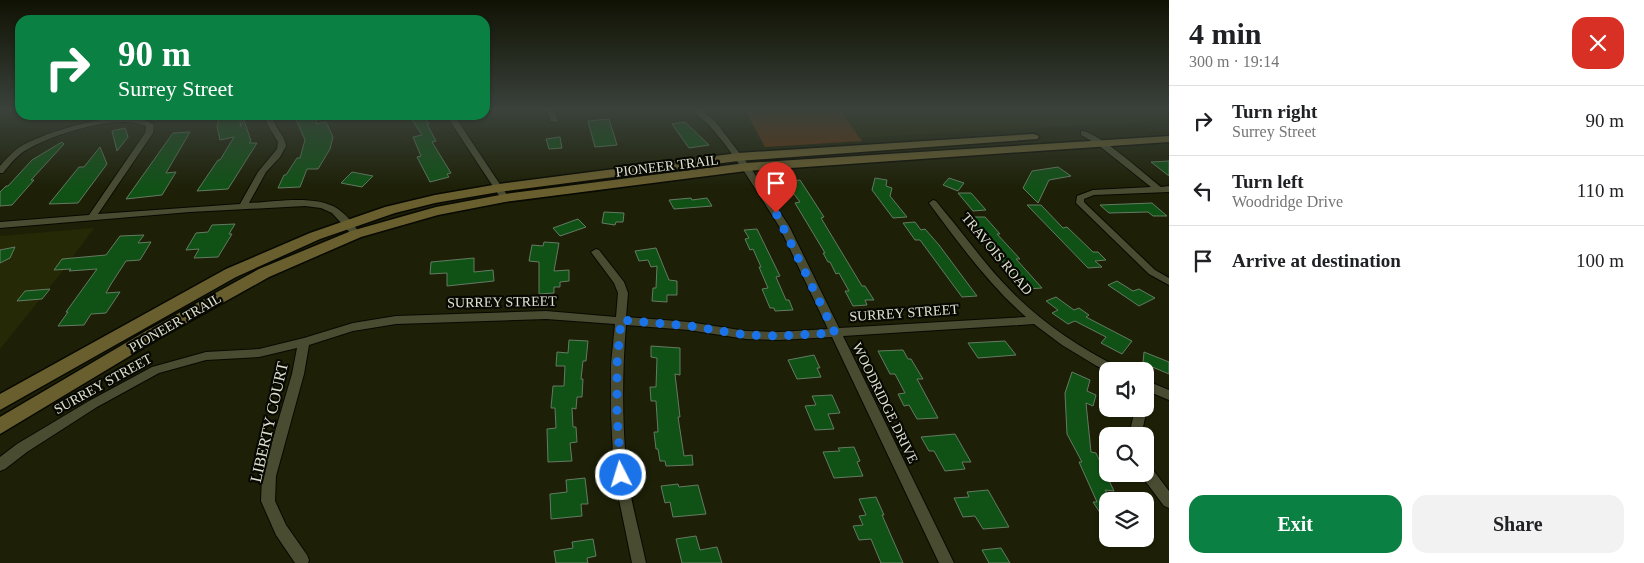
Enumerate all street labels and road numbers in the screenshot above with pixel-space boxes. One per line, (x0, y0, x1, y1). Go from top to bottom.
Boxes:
street label: PIONEER TRAIL (615, 152, 719, 180)
street label: TRAVOIS ROAD (958, 210, 1036, 298)
street label: PIONEER TRAIL (126, 291, 224, 355)
street label: SURREY STREET (447, 294, 557, 310)
street label: SURREY STREET (849, 302, 960, 324)
street label: WOODRIDGE DRIVE (849, 340, 921, 466)
street label: SURREY STREET (51, 351, 155, 417)
street label: LIBERTY COURT (247, 360, 291, 484)

